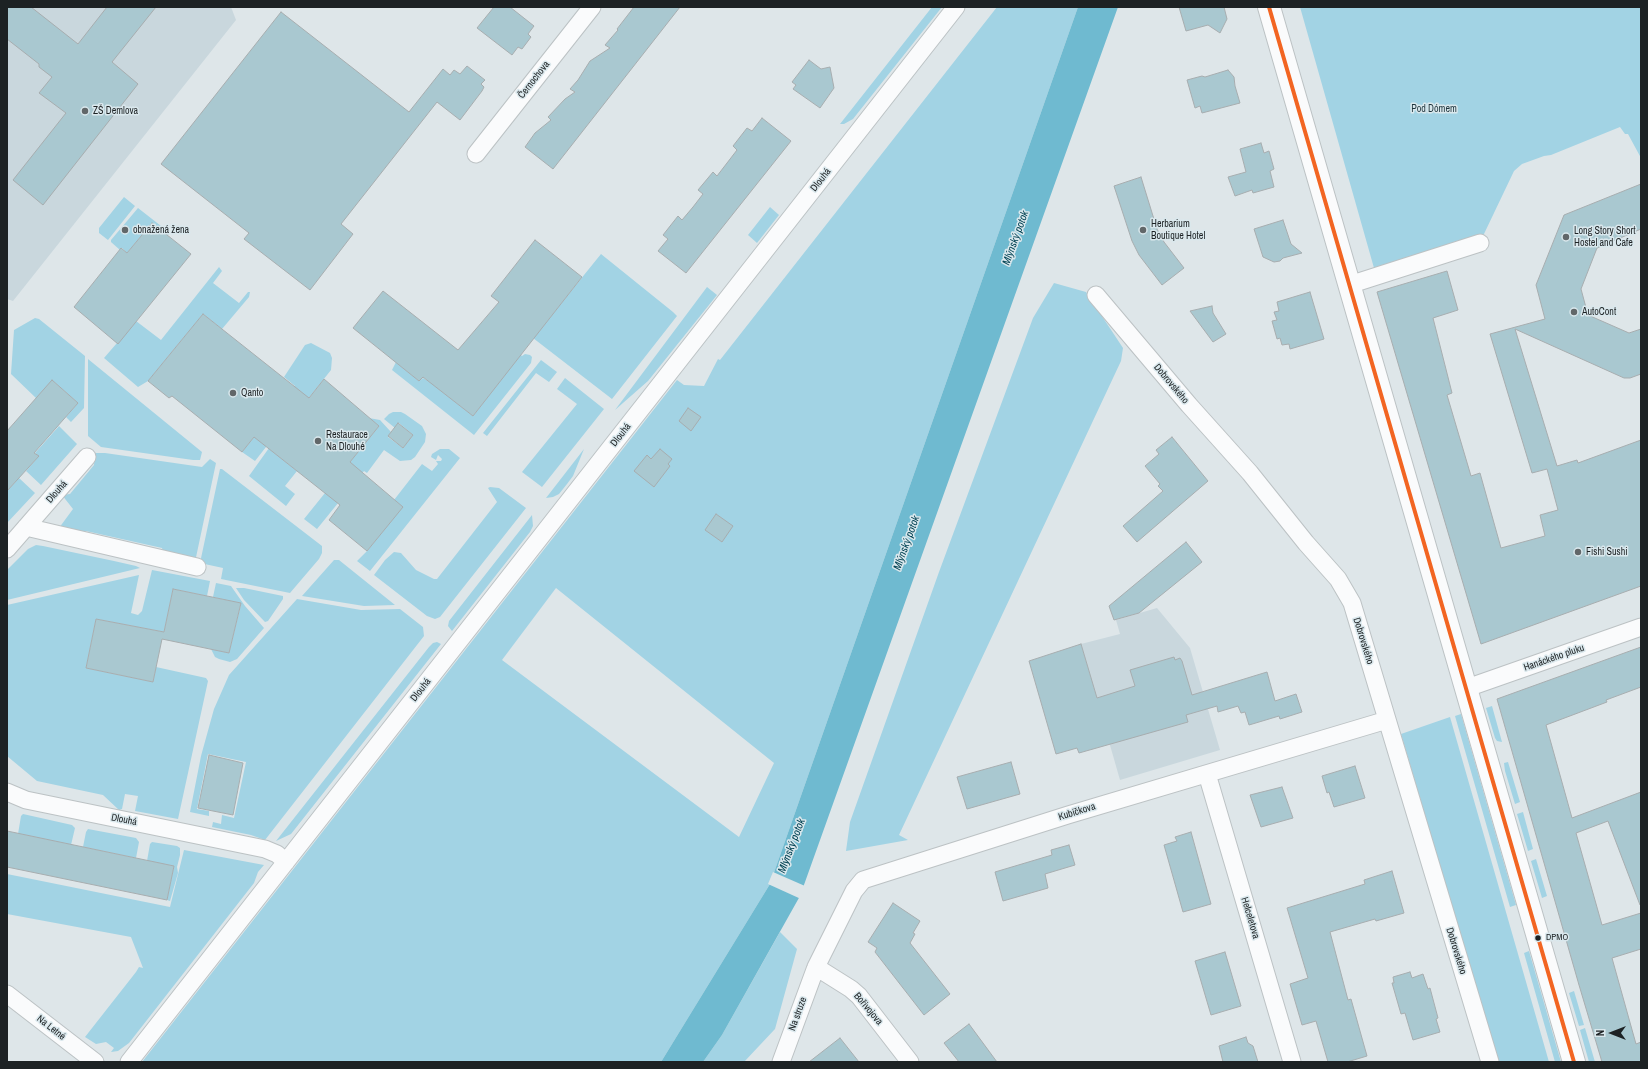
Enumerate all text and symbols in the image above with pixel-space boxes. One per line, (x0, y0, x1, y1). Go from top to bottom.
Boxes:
street label: Černochova (516, 59, 552, 101)
park label: Pod Dómem (1411, 103, 1457, 115)
place label: ZŠ Demlova (93, 105, 138, 117)
marker: ZŠ Demlova (80, 106, 90, 116)
street label: Dlouhá (808, 166, 834, 194)
water label: Mlýnský potok (1000, 209, 1032, 267)
place label: Herbarium Boutique Hotel (1151, 218, 1205, 242)
place label: obnažená žena (133, 224, 189, 236)
marker: obnažená žena (120, 225, 130, 235)
marker: Herbarium Boutique Hotel (1138, 225, 1148, 235)
place label: Long Story Short Hostel and Cafe (1574, 225, 1636, 248)
marker: Long Story Short Hostel and Cafe (1561, 232, 1571, 242)
place label: AutoCont (1582, 306, 1616, 318)
marker: AutoCont (1569, 307, 1579, 317)
street label: Dobrovského (1151, 362, 1191, 406)
place label: Qanto (241, 387, 263, 399)
marker: Qanto (228, 388, 238, 398)
street label: Dlouhá (608, 421, 634, 449)
place label: Restaurace Na Dlouhé (326, 429, 368, 452)
marker: Restaurace Na Dlouhé (313, 436, 323, 446)
street label: Dlouhá (44, 478, 70, 506)
water label: Mlýnský potok (891, 514, 923, 572)
place label: Fishi Sushi (1586, 546, 1627, 558)
marker: Fishi Sushi (1573, 547, 1583, 557)
street label: Dobrovského (1350, 616, 1376, 666)
street label: Hanáckého pluku (1522, 642, 1586, 674)
street label: Dlouhá (408, 676, 434, 704)
street label: Kubíčkova (1057, 801, 1097, 823)
street label: Dlouhá (110, 812, 138, 828)
water label: Mlýnský potok (776, 817, 808, 875)
street label: Helceletova (1238, 896, 1262, 940)
street label: Dobrovského (1443, 926, 1469, 976)
marker: DPMO (1533, 933, 1543, 943)
place label: DPMO (1546, 933, 1568, 943)
street label: Bořivojova (851, 990, 885, 1028)
street label: Na struze (786, 995, 810, 1033)
street label: Na Letné (34, 1013, 68, 1043)
north arrow (1592, 1013, 1632, 1053)
text: N (1593, 1030, 1607, 1036)

